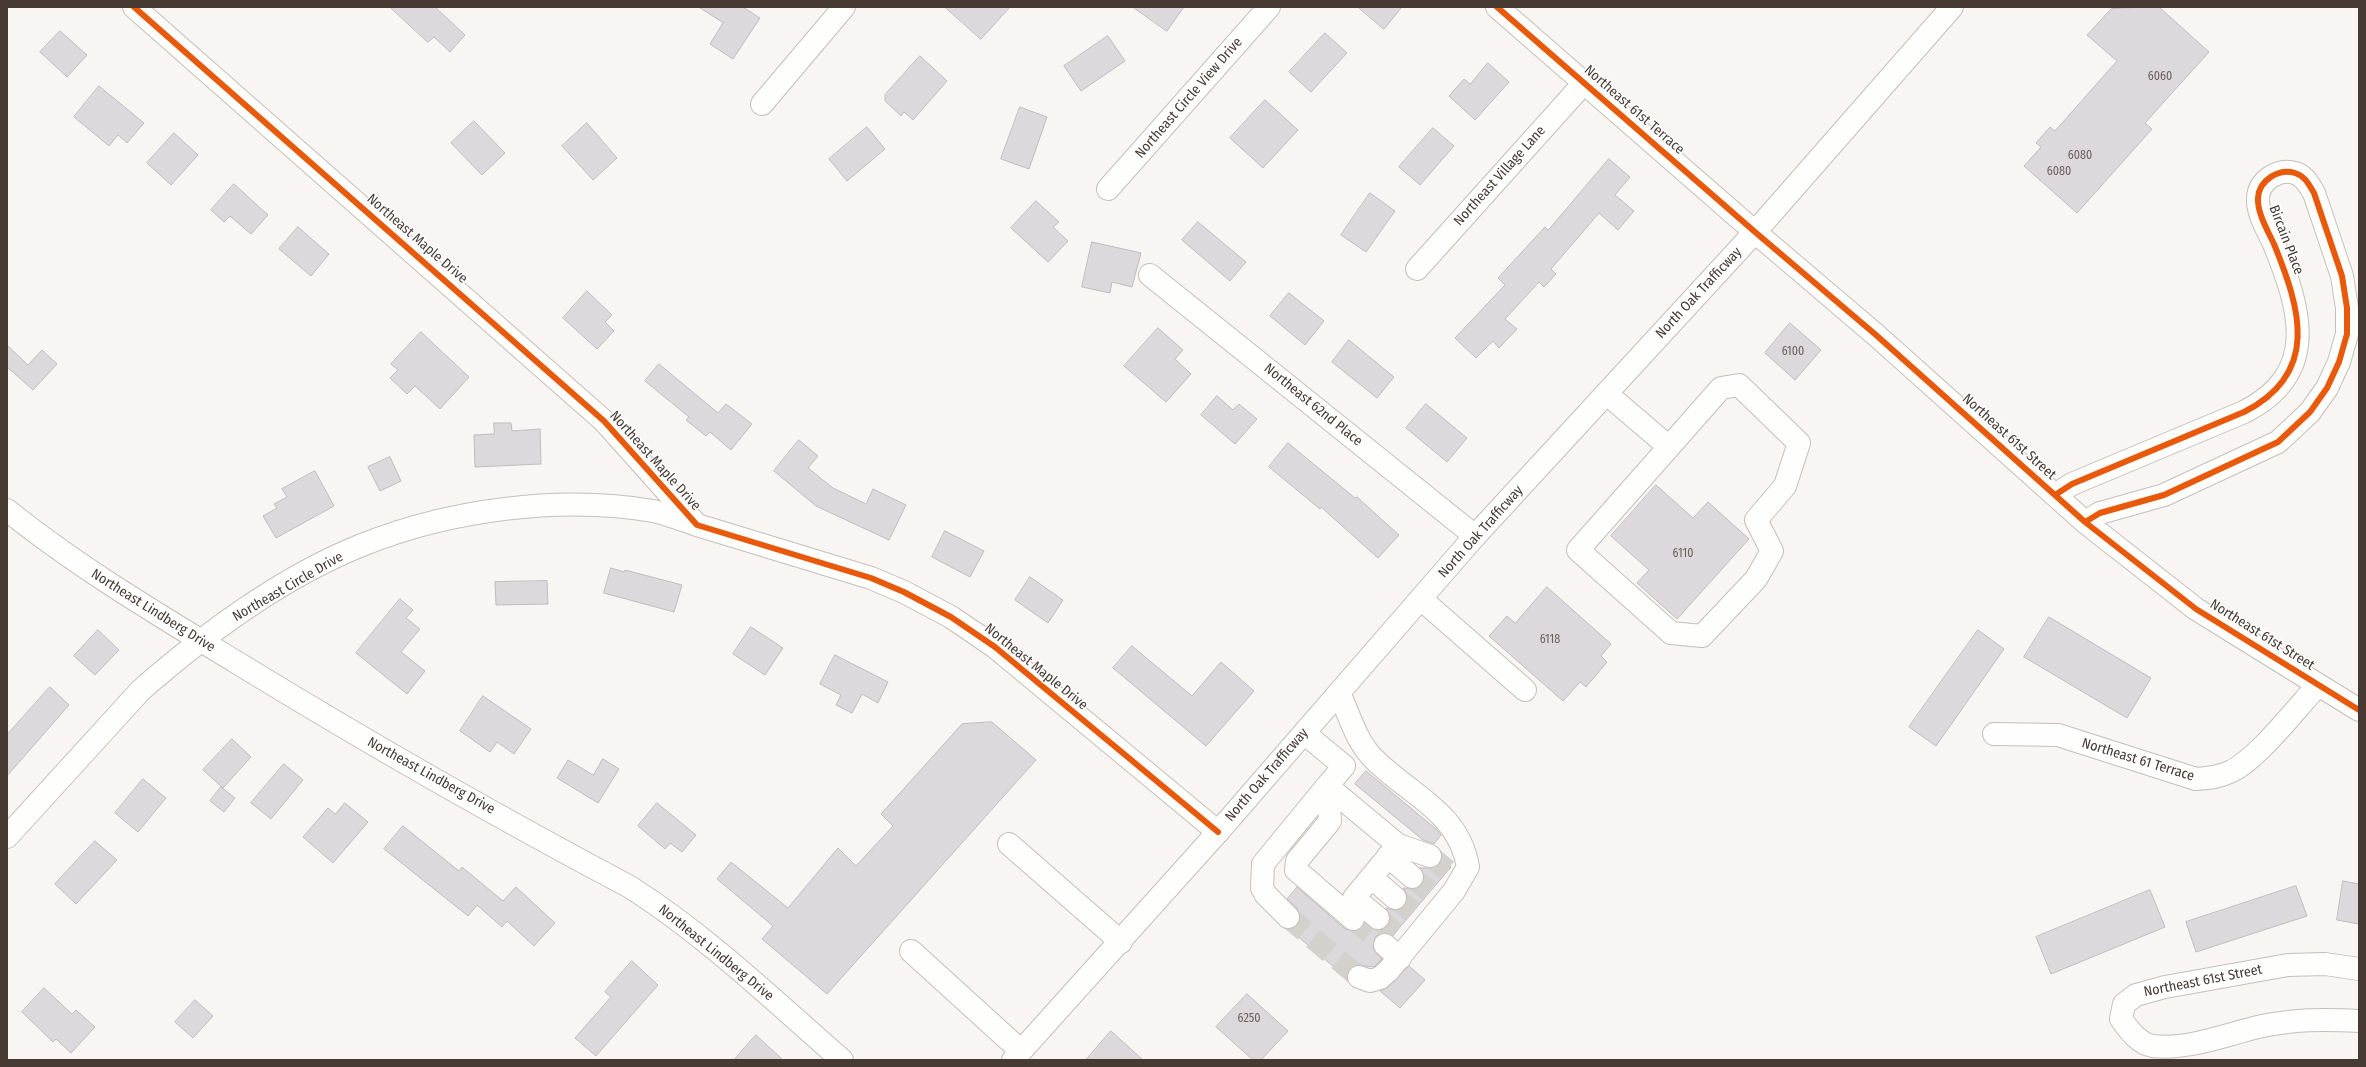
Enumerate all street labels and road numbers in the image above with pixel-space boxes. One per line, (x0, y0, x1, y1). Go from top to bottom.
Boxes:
street label: Northeast Circle View Drive (1132, 34, 1246, 162)
street label: Northeast 61st Terrace (1580, 62, 1688, 158)
street label: Northeast Village Lane (1451, 123, 1549, 229)
street label: Northeast Maple Drive (363, 191, 471, 287)
street label: Bircain Place (2265, 203, 2307, 277)
street label: North Oak Trafficway (1653, 244, 1745, 342)
street label: Northeast 62nd Place (1260, 360, 1366, 450)
street label: Northeast 61st Street (1959, 391, 2059, 483)
street label: Northeast Maple Drive (606, 408, 704, 514)
street label: North Oak Trafficway (1435, 482, 1527, 582)
street label: Northeast Circle Drive (230, 549, 346, 625)
street label: Northeast Lindberg Drive (88, 566, 218, 656)
street label: Northeast 61st Street (2207, 596, 2317, 674)
street label: Northeast Maple Drive (981, 620, 1091, 714)
street label: North Oak Trafficway (1222, 725, 1312, 825)
street label: Northeast Lindberg Drive (364, 734, 498, 818)
street label: Northeast 61 Terrace (2080, 735, 2196, 785)
street label: Northeast Lindberg Drive (655, 901, 777, 1005)
street label: Northeast 61st Street (2142, 961, 2264, 1001)

